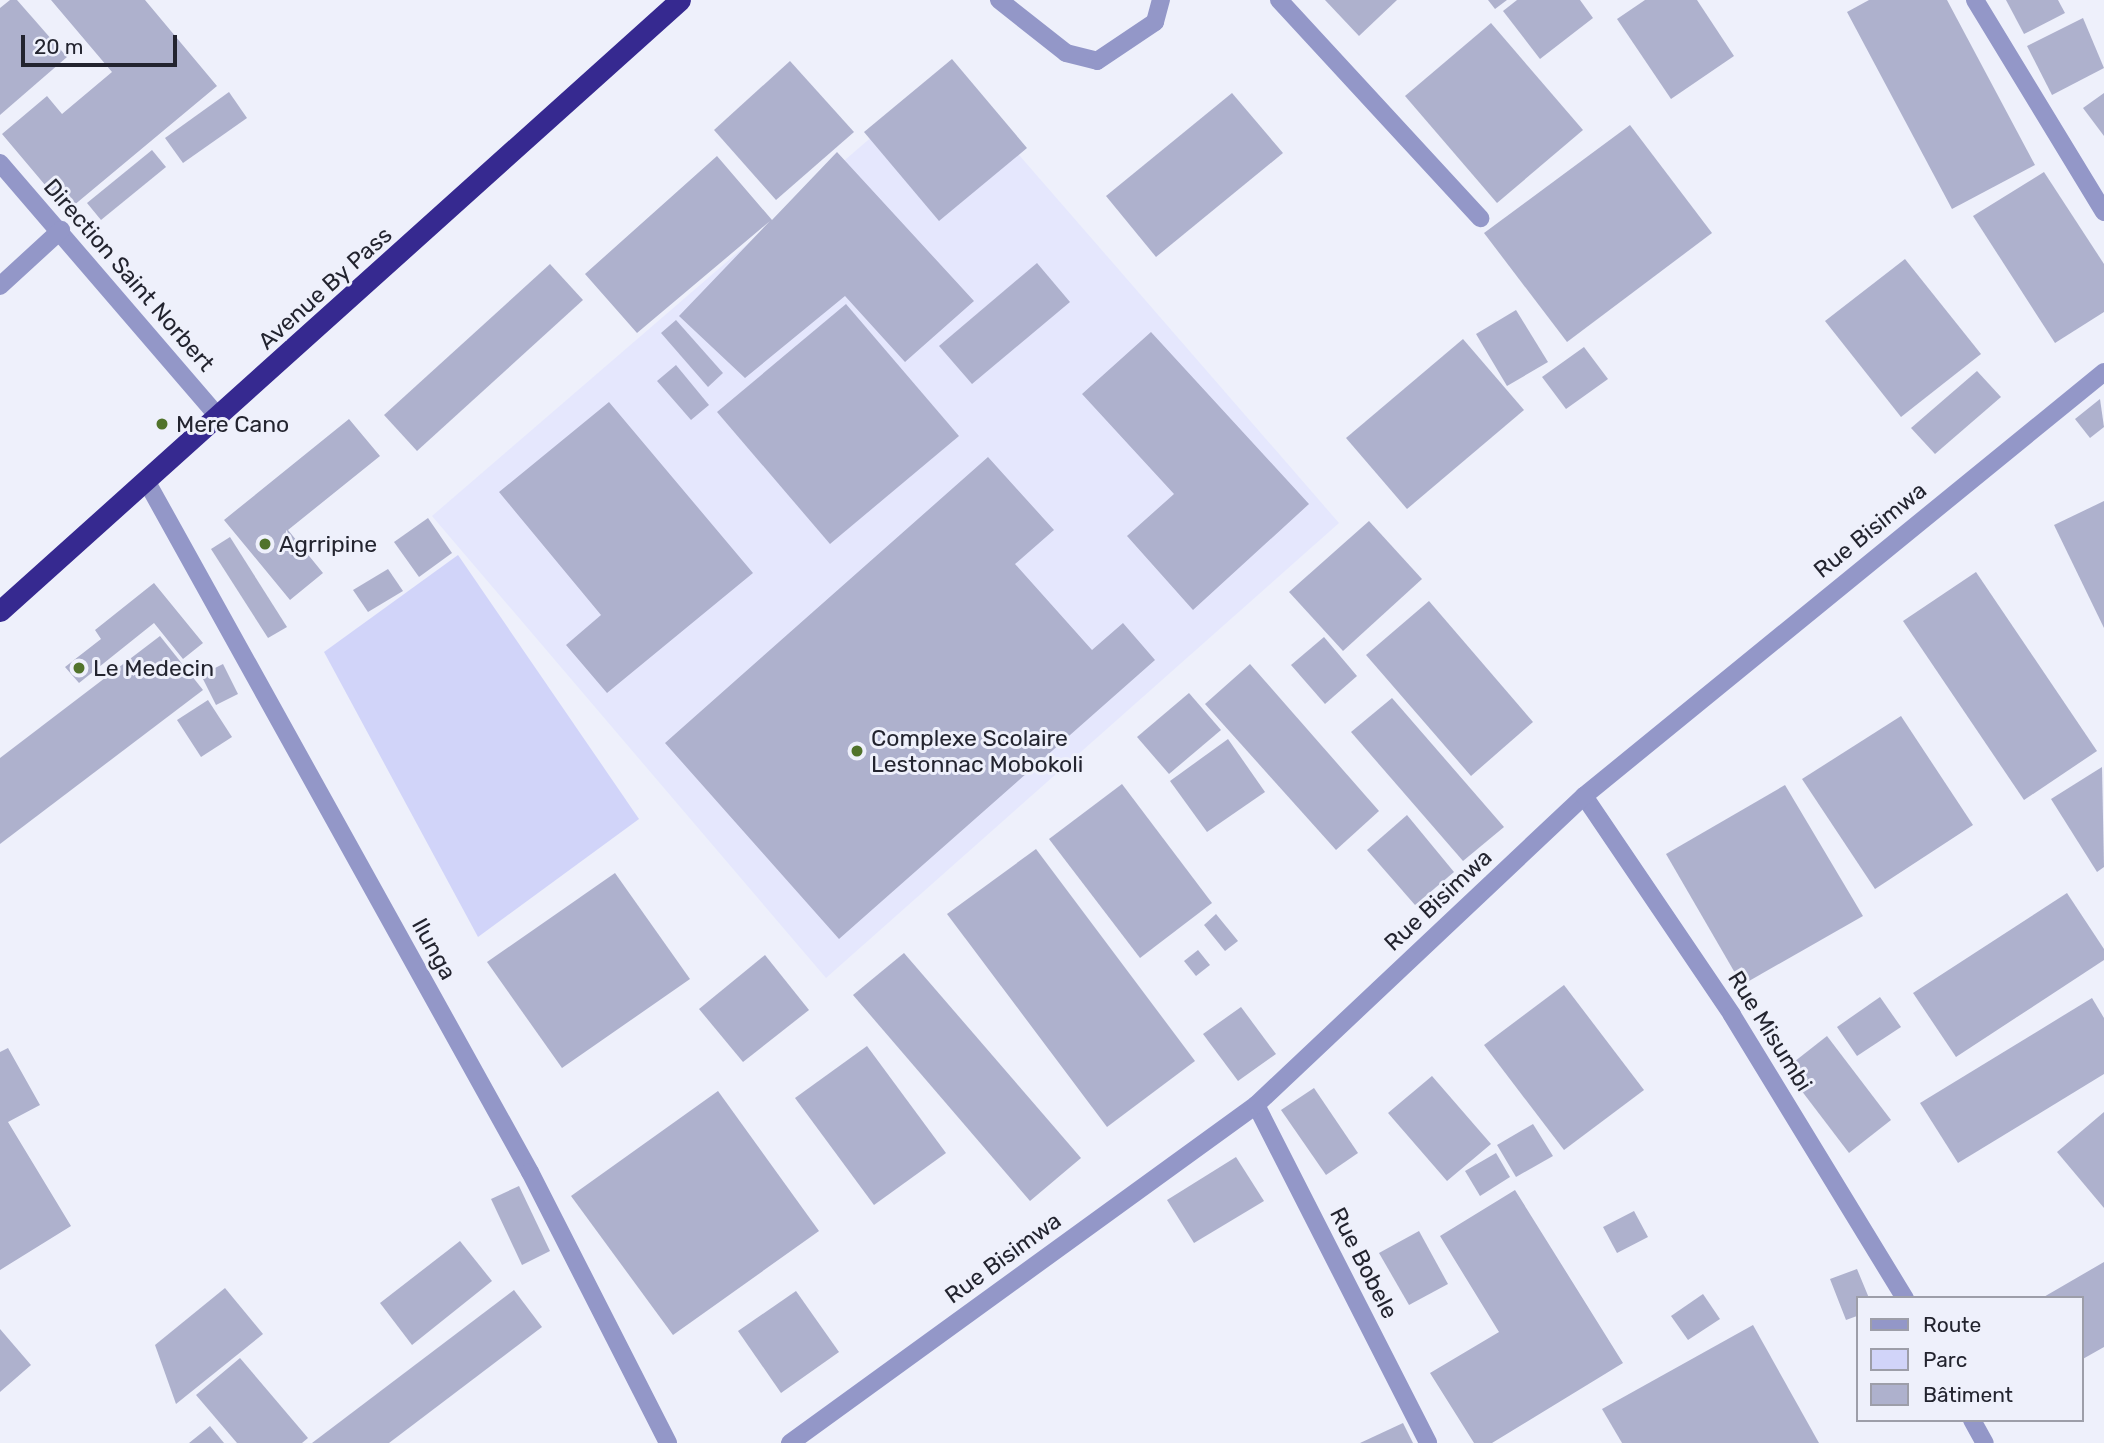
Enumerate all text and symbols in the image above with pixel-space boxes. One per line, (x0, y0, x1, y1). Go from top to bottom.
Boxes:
scale bar (24, 21, 180, 65)
text: 20 m (34, 34, 83, 59)
street label: Direction Saint Norbert (38, 173, 220, 377)
street label: Avenue By Pass (252, 221, 398, 355)
place label: Mere Cano (176, 410, 289, 438)
marker: Mere Cano (154, 416, 170, 432)
street label: Rue Bisimwa (1808, 476, 1932, 584)
place label: Agrripine (279, 530, 377, 558)
marker: Agrripine (257, 536, 273, 552)
place label: Le Medecin (93, 654, 214, 682)
marker: Le Medecin (71, 660, 87, 676)
place label: Complexe Scolaire Lestonnac Mobokoli (871, 724, 1083, 778)
marker: Complexe Scolaire Lestonnac Mobokoli (849, 743, 865, 759)
street label: Rue Bisimwa (1379, 843, 1497, 957)
street label: Ilunga (406, 913, 462, 985)
street label: Rue Misumbi (1722, 966, 1818, 1096)
street label: Rue Bobele (1324, 1203, 1404, 1323)
street label: Rue Bisimwa (940, 1207, 1066, 1309)
legend (1856, 1296, 2083, 1422)
text: Route (1923, 1312, 1981, 1337)
text: Parc (1923, 1347, 1967, 1372)
text: Bâtiment (1923, 1382, 2013, 1407)

